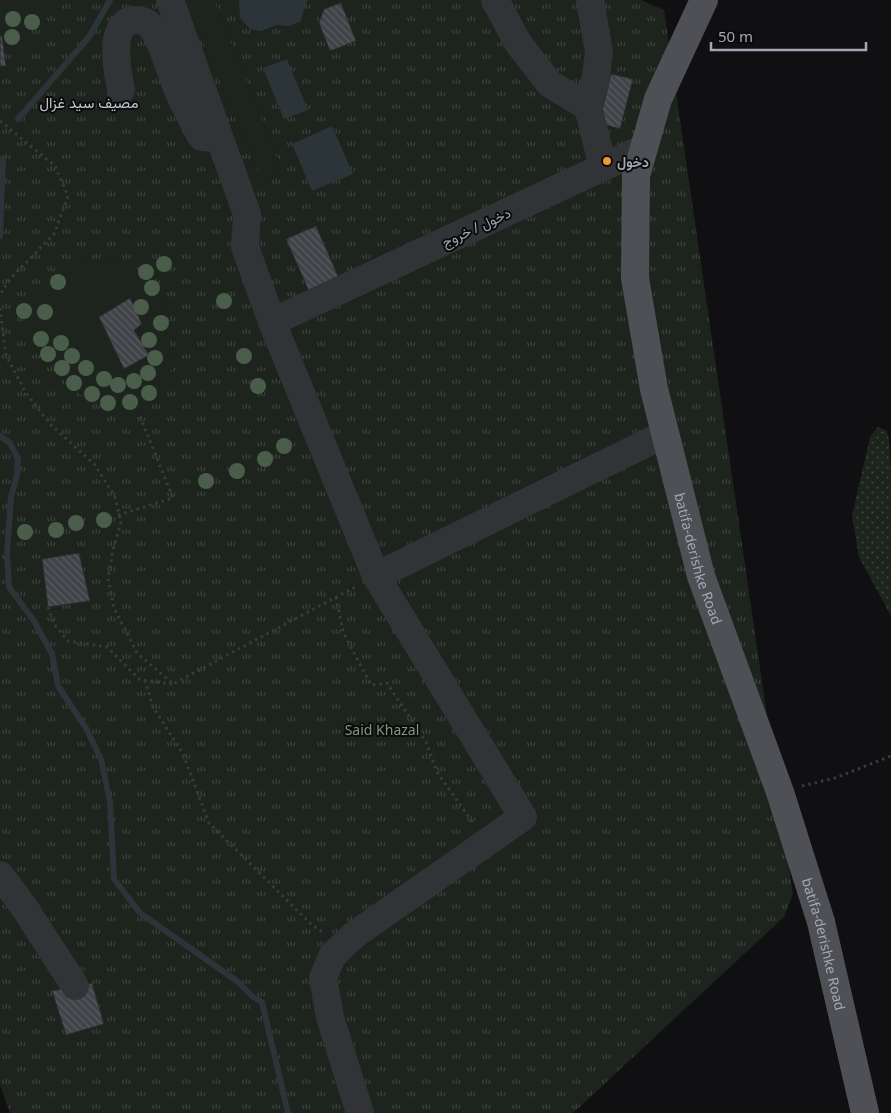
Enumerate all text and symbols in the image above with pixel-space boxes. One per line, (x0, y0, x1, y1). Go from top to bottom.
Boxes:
scale bar (711, 20, 866, 52)
text: 50 m (718, 26, 753, 46)
district label: مصيف سيد غزال (40, 92, 139, 112)
place label: دخول (617, 152, 649, 171)
marker: دخول (601, 155, 613, 167)
street label: دخول / خروج (438, 203, 515, 253)
street label: batifa-derishke Road (671, 490, 727, 627)
park label: Said Khazal (345, 720, 419, 739)
street label: batifa-derishke Road (798, 875, 851, 1012)

